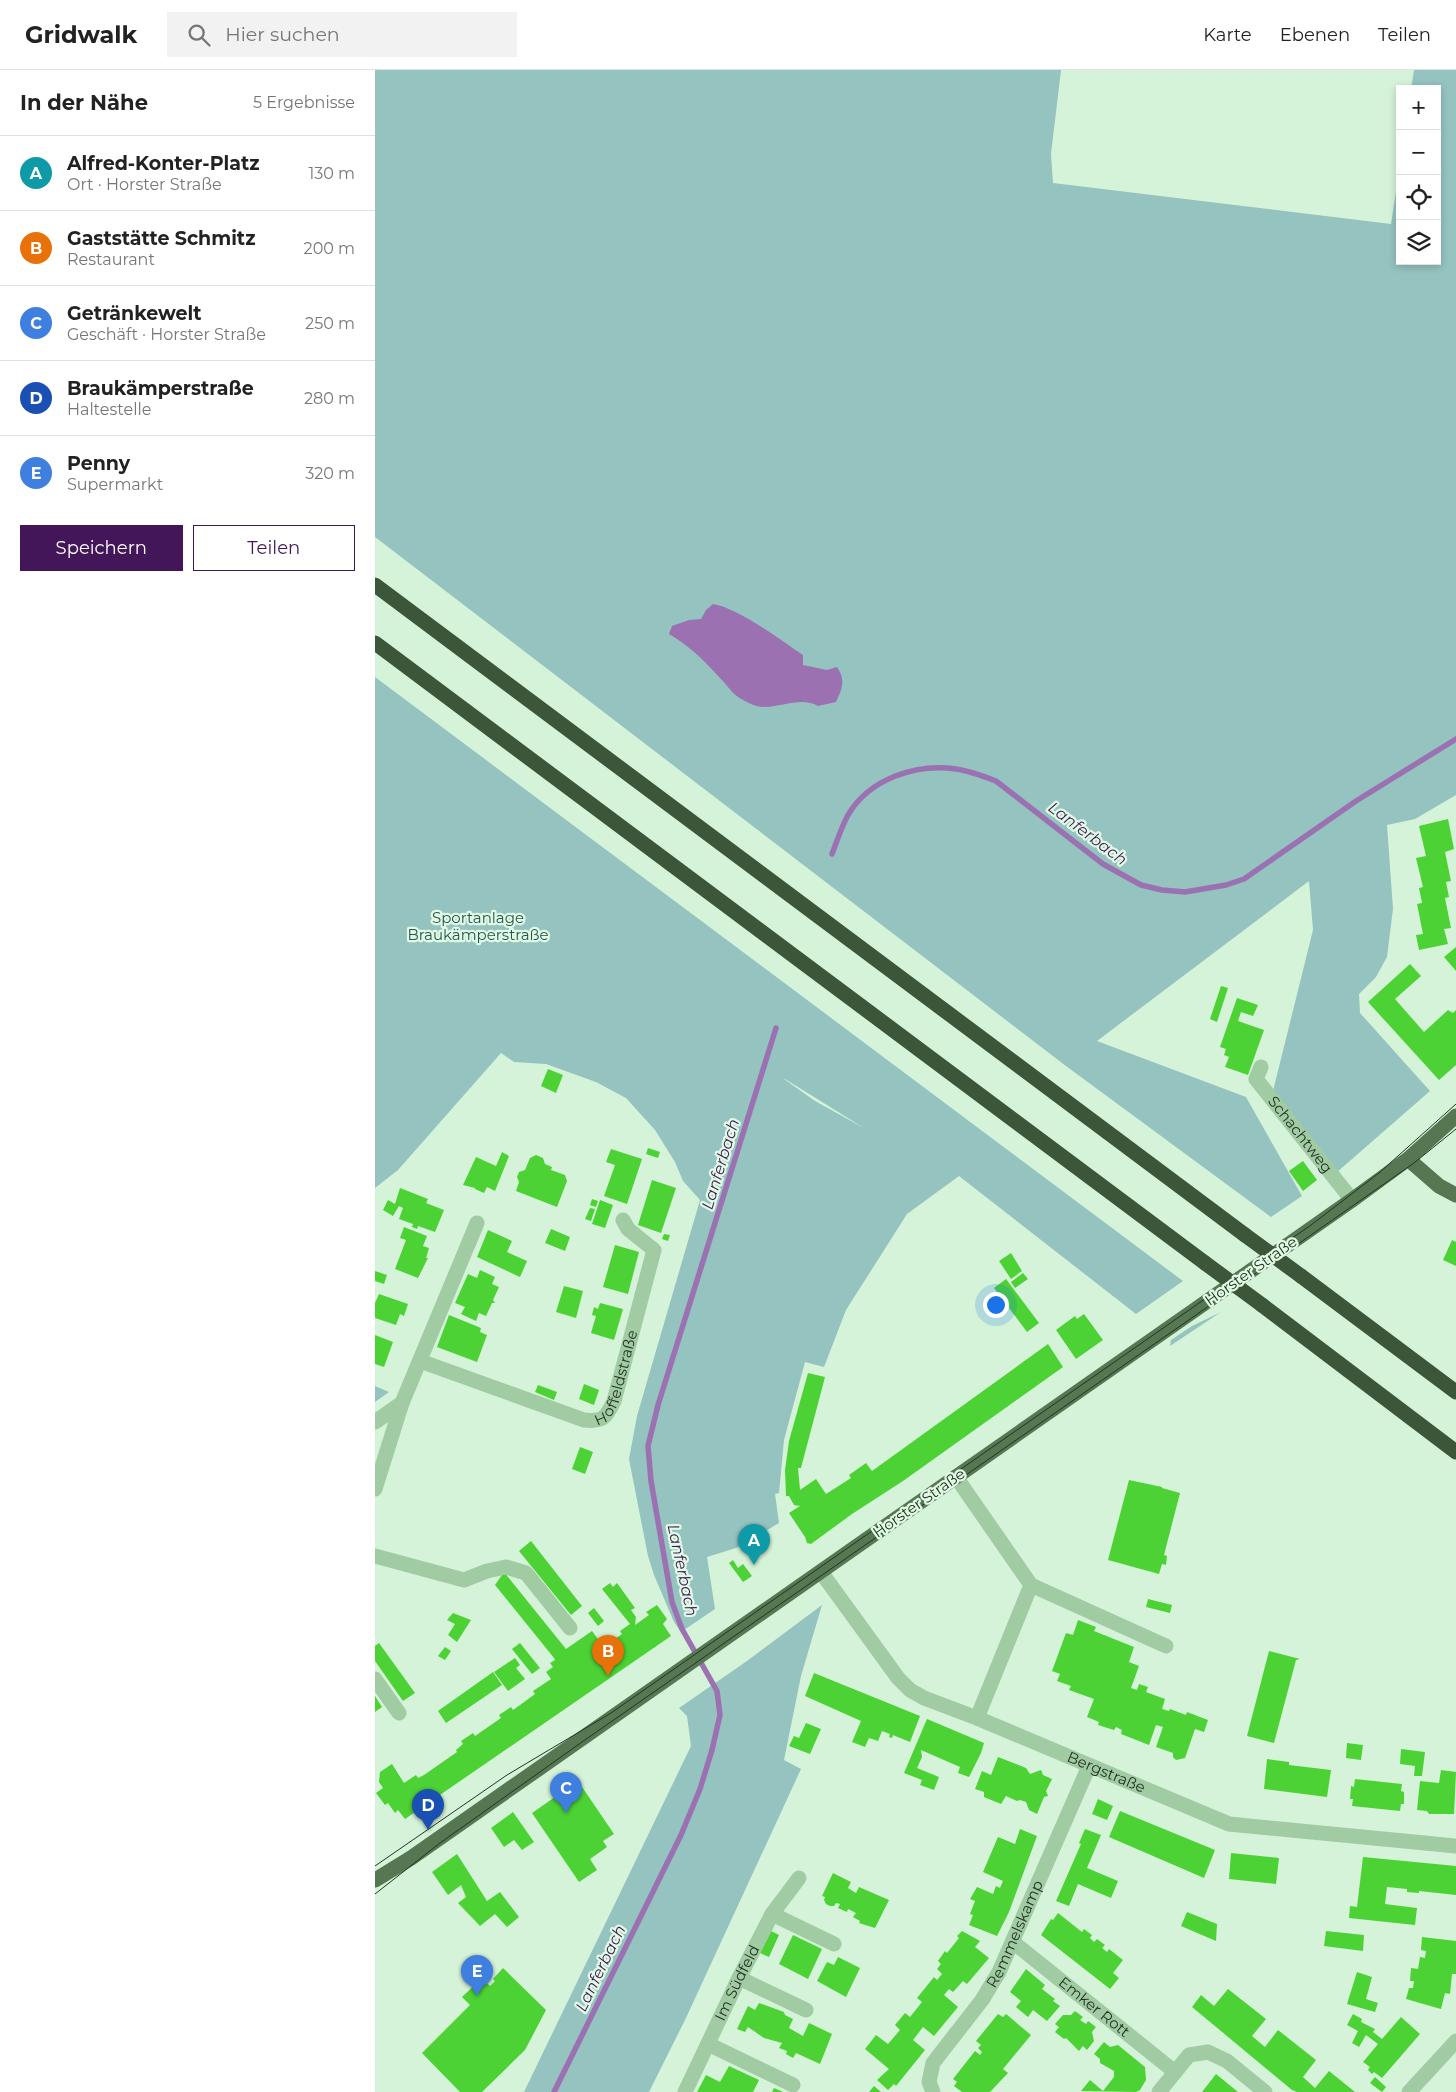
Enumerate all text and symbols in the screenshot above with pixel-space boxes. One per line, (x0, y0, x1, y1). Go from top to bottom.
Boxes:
search box (167, 12, 517, 57)
text: Gridwalk (25, 20, 137, 49)
icon: search (185, 21, 213, 49)
text: Hier suchen (225, 23, 340, 46)
text: Karte (1203, 24, 1252, 46)
text: Ebenen (1280, 24, 1350, 46)
text: Teilen (1378, 24, 1431, 46)
map controls (1396, 85, 1441, 265)
button: + (1396, 85, 1441, 130)
text: In der Nähe (20, 90, 148, 115)
text: 5 Ergebnisse (253, 93, 355, 112)
button: − (1396, 130, 1441, 175)
text: Alfred-Konter-Platz (67, 152, 260, 175)
text: A (30, 164, 42, 183)
text: 130 m (308, 164, 355, 183)
text: Ort · Horster Straße (67, 175, 222, 194)
button: locate (1396, 175, 1441, 220)
button: layers (1396, 220, 1441, 265)
text: Gaststätte Schmitz (67, 227, 255, 250)
text: B (30, 239, 42, 258)
text: 200 m (304, 239, 355, 258)
text: Restaurant (67, 250, 155, 269)
text: Getränkewelt (67, 302, 202, 325)
text: C (30, 314, 42, 333)
text: 250 m (305, 314, 355, 333)
text: Geschäft · Horster Straße (67, 325, 266, 344)
text: Braukämperstraße (67, 377, 254, 400)
text: D (29, 389, 43, 408)
text: 280 m (304, 389, 355, 408)
text: Haltestelle (67, 400, 151, 419)
text: Penny (67, 452, 130, 475)
text: E (31, 464, 41, 483)
text: 320 m (305, 464, 355, 483)
text: Supermarkt (67, 475, 163, 494)
button: Speichern (20, 525, 183, 571)
button: Teilen (193, 525, 355, 571)
water label: Lanferbach (1045, 798, 1131, 869)
park label: Sportanlage Braukämperstraße (407, 908, 549, 944)
street label: Schachtweg (1264, 1092, 1337, 1177)
water label: Lanferbach (698, 1117, 743, 1212)
street label: Horster Straße (1201, 1232, 1301, 1309)
your location (983, 1292, 1009, 1318)
street label: Hoffeldstraße (591, 1328, 641, 1430)
street label: Horster Straße (869, 1464, 969, 1541)
water label: Lanferbach (663, 1522, 702, 1618)
pin: A (738, 1524, 770, 1565)
pin: B (592, 1635, 624, 1676)
street label: Bergstraße (1064, 1747, 1149, 1797)
pin: C (550, 1772, 582, 1813)
pin: D (412, 1789, 444, 1830)
street label: Remmelskamp (982, 1877, 1047, 1991)
water label: Lanferbach (571, 1922, 630, 2014)
street label: Im Südfeld (710, 1941, 763, 2024)
pin: E (461, 1955, 493, 1996)
street label: Emker Rott (1055, 1972, 1134, 2041)

